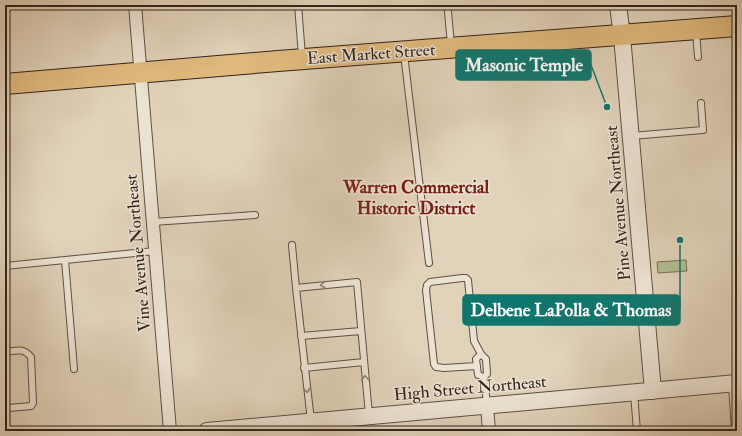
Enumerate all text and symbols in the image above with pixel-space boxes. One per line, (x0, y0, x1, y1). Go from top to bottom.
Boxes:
street label: East Market Street (306, 39, 436, 69)
callout: Masonic Temple (456, 50, 591, 80)
text: Masonic Temple (464, 54, 584, 77)
street label: Pine Avenue Northeast (601, 124, 635, 282)
street label: Vine Avenue Northeast (121, 173, 155, 333)
district label: Warren Commercial Historic District (342, 176, 489, 220)
one-way arrow (320, 281, 326, 290)
callout: Delbene LaPolla & Thomas (463, 295, 680, 325)
text: Delbene LaPolla & Thomas (471, 299, 671, 322)
street label: High Street Northeast (393, 371, 548, 405)
one-way arrow (361, 375, 370, 381)
one-way arrow (302, 387, 311, 393)

